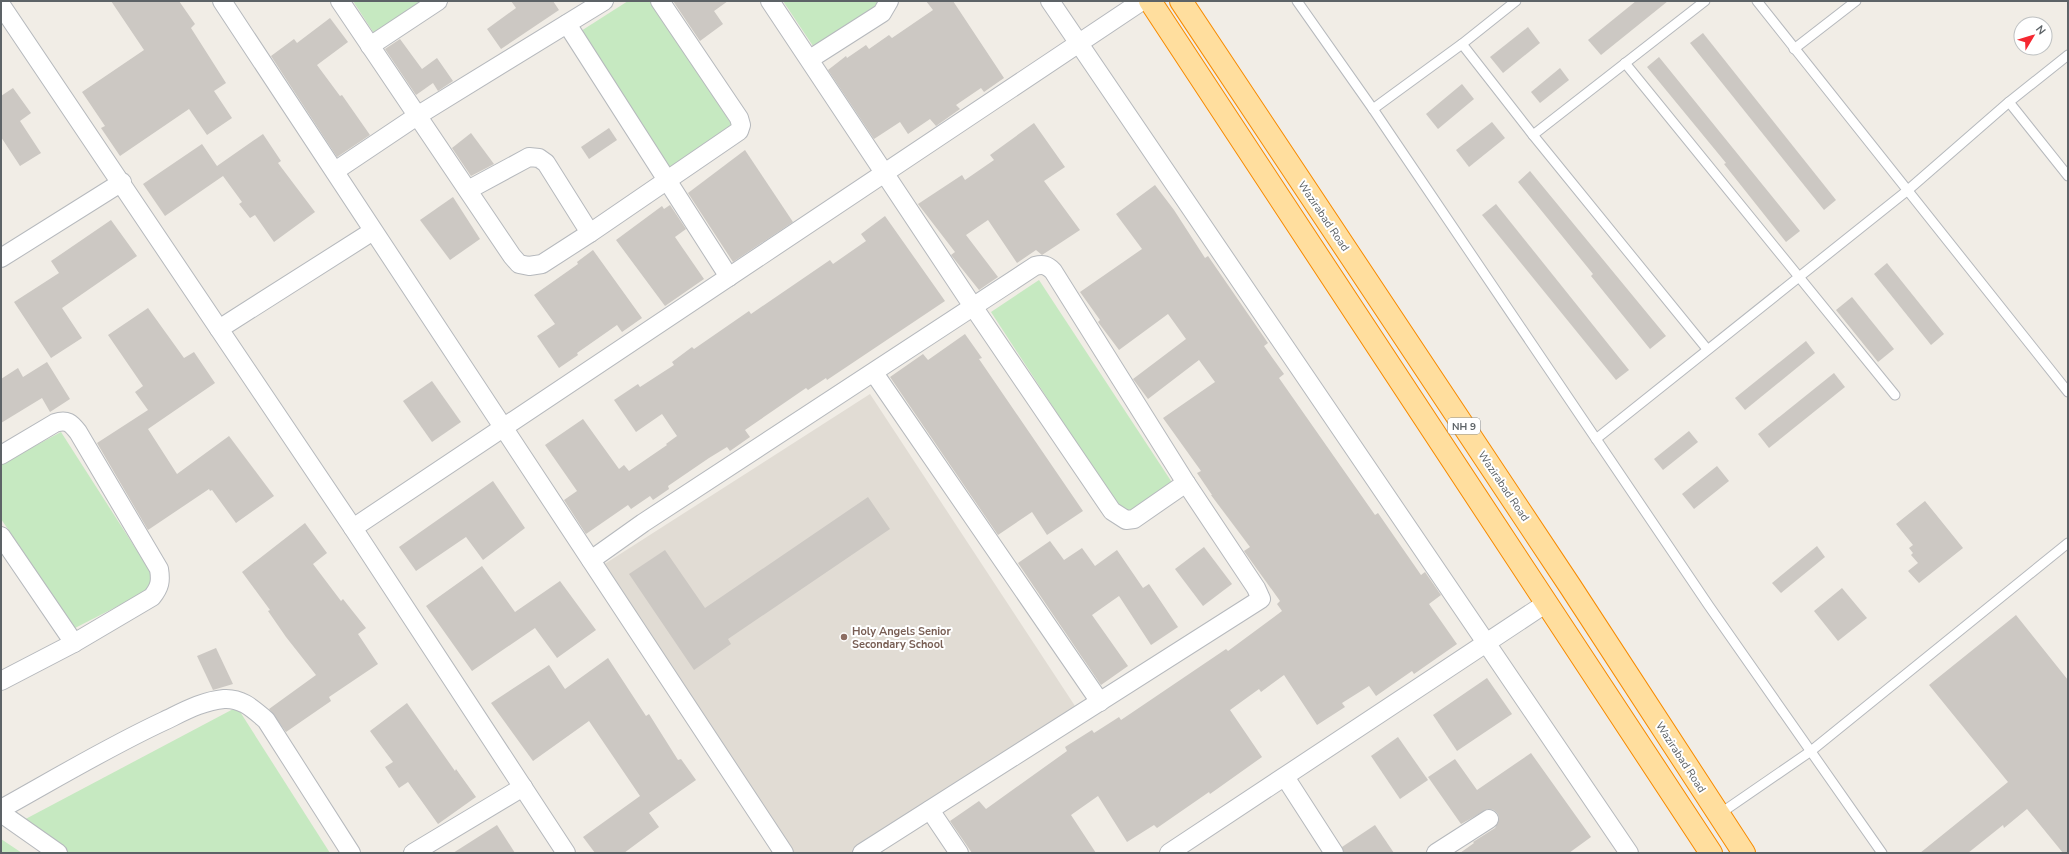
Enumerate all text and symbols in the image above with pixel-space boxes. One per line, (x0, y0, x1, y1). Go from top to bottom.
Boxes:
north arrow (2013, 16, 2053, 56)
text: N (2032, 22, 2049, 38)
street label: Wazirabad Road (1295, 178, 1353, 254)
road number: NH 9 (1448, 418, 1480, 434)
street label: Wazirabad Road (1475, 448, 1533, 524)
place label: Holy Angels Senior Secondary School (852, 624, 951, 652)
marker: Holy Angels Senior Secondary School (839, 632, 849, 642)
street label: Wazirabad Road (1652, 719, 1709, 796)

